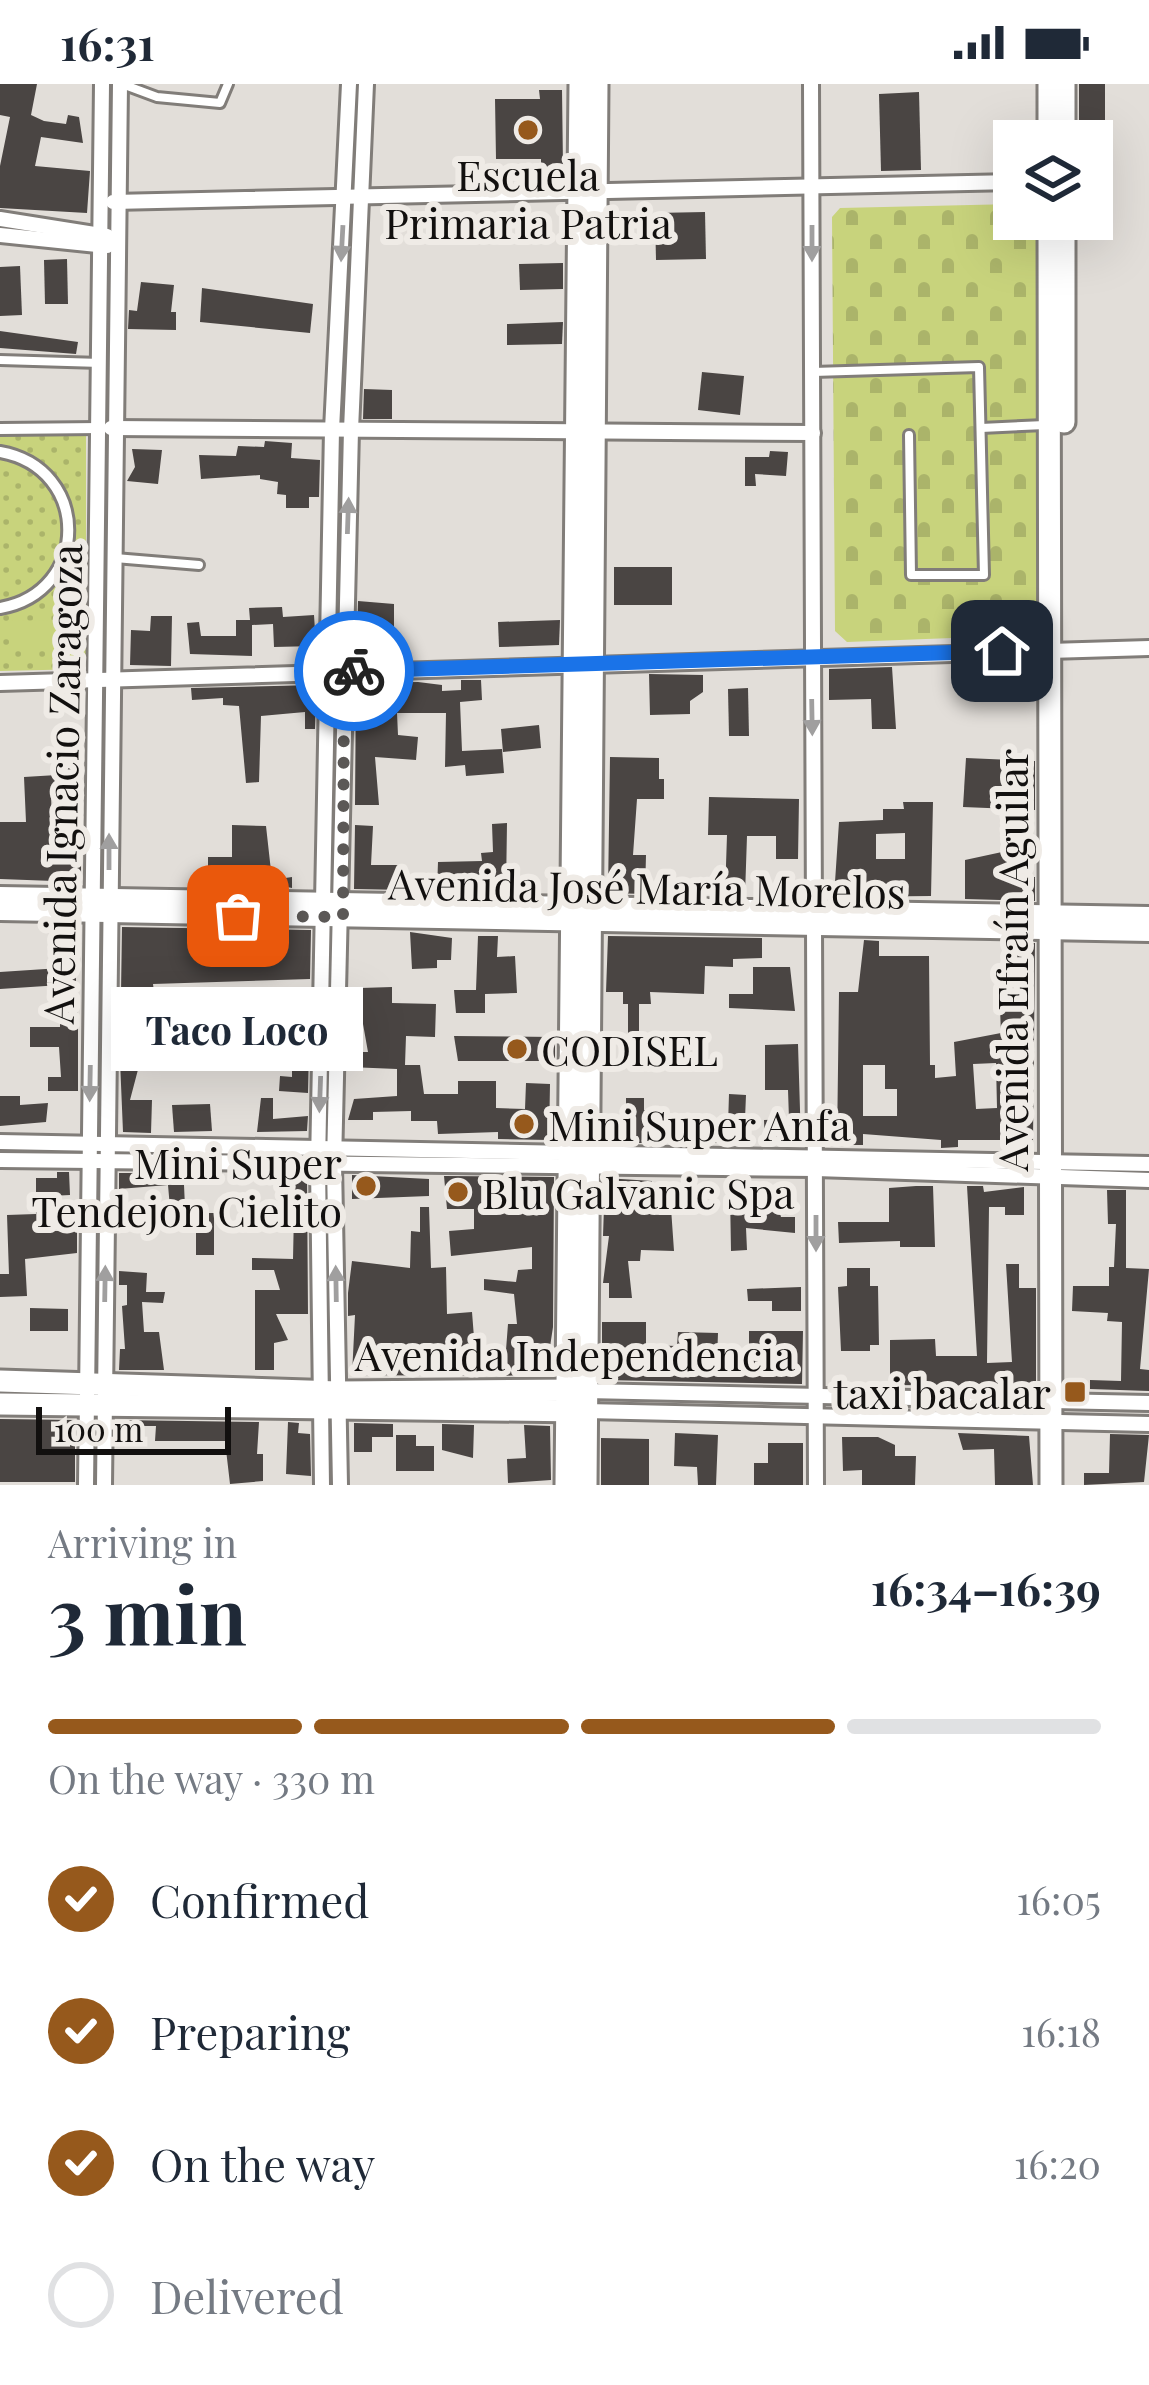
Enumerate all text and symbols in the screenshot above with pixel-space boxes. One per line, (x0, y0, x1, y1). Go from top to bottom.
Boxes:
text: 16:31 (60, 12, 155, 72)
marker: Escuela Primaria Patria (515, 117, 541, 143)
map controls (993, 120, 1113, 240)
button: layers (993, 120, 1113, 240)
place label: Escuela Primaria Patria (384, 146, 672, 250)
one-way arrow (332, 225, 351, 263)
one-way arrow (802, 225, 822, 263)
one-way arrow (339, 496, 358, 534)
street label: Avenida Ignacio Zaragoza (29, 543, 93, 1025)
pin (951, 600, 1053, 702)
courier (294, 611, 414, 731)
icon: home (969, 618, 1035, 684)
icon: bike (321, 638, 387, 704)
one-way arrow (803, 699, 822, 737)
street label: Avenida Efraín Aguilar (983, 748, 1039, 1173)
one-way arrow (99, 832, 119, 870)
street label: Avenida José María Morelos (387, 854, 906, 920)
pin (187, 865, 289, 967)
icon: bag (205, 883, 271, 949)
callout: Taco Loco (112, 988, 364, 1072)
text: Taco Loco (146, 1003, 328, 1055)
place label: CODISEL (541, 1021, 718, 1077)
marker: CODISEL (504, 1036, 530, 1062)
one-way arrow (80, 1065, 99, 1103)
one-way arrow (310, 1076, 329, 1114)
place label: Mini Super Anfa (548, 1096, 851, 1152)
marker: Mini Super Anfa (511, 1111, 537, 1137)
place label: Mini Super Tendejon Cielito (31, 1134, 342, 1238)
place label: Blu Galvanic Spa (482, 1164, 794, 1220)
marker: Mini Super Tendejon Cielito (353, 1173, 379, 1199)
marker: Blu Galvanic Spa (445, 1179, 471, 1205)
one-way arrow (806, 1215, 826, 1253)
one-way arrow (95, 1264, 114, 1302)
one-way arrow (327, 1264, 346, 1302)
street label: Avenida Independencia (354, 1326, 795, 1382)
place label: taxi bacalar (833, 1364, 1051, 1420)
marker: taxi bacalar (1062, 1379, 1088, 1405)
scale bar (36, 1401, 231, 1454)
text: 100 m (54, 1406, 143, 1450)
text: Arriving in (48, 1516, 237, 1568)
text: 16:34–16:39 (871, 1557, 1101, 1617)
text: 3 min (48, 1561, 247, 1665)
text: On the way · 330 m (48, 1752, 375, 1804)
icon: check (48, 1866, 114, 1932)
text: Confirmed (150, 1869, 369, 1929)
text: 16:05 (1016, 1873, 1101, 1925)
icon: check (48, 1998, 114, 2064)
text: Preparing (150, 2001, 350, 2061)
text: 16:18 (1021, 2005, 1101, 2057)
icon: check (48, 2130, 114, 2196)
text: On the way (150, 2133, 375, 2193)
text: 16:20 (1014, 2137, 1101, 2189)
text: Delivered (150, 2265, 344, 2325)

